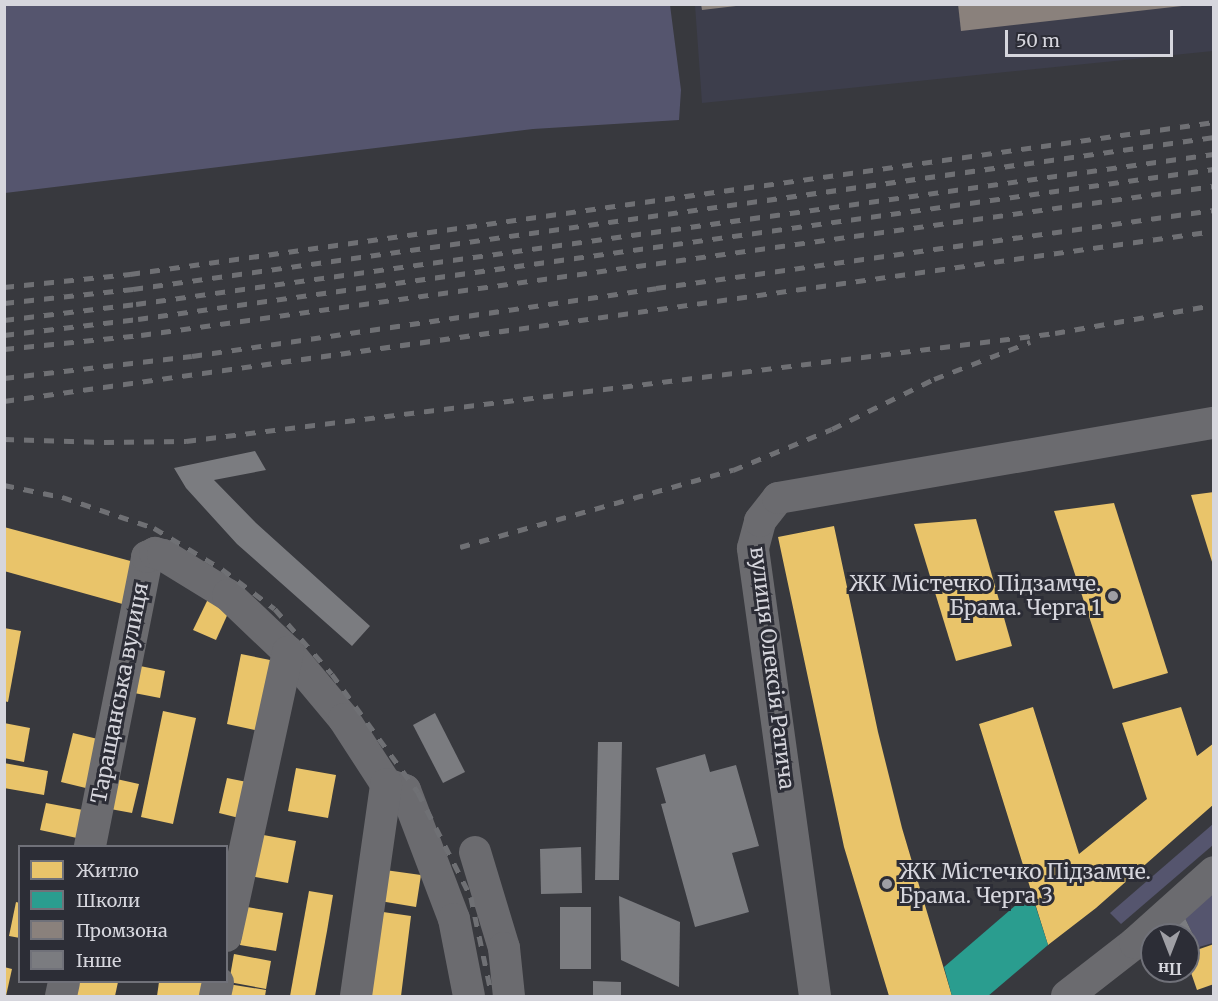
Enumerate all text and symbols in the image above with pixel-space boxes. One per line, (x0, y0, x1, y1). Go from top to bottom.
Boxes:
scale bar (1008, 18, 1176, 56)
text: 50 m (1016, 29, 1060, 52)
street label: вулиця Олексія Ратича (745, 545, 799, 791)
place label: ЖК Містечко Підзамче. Брама. Черга 1 (849, 571, 1101, 621)
street label: Таращанська вулиця (86, 580, 154, 806)
marker: ЖК Містечко Підзамче. Брама. Черга 1 (1106, 589, 1120, 603)
legend (18, 845, 228, 983)
text: Житло (76, 859, 139, 882)
place label: ЖК Містечко Підзамче. Брама. Черга 3 (899, 859, 1151, 909)
marker: ЖК Містечко Підзамче. Брама. Черга 3 (880, 877, 894, 891)
text: Школи (76, 889, 140, 912)
text: Промзона (76, 919, 168, 942)
north arrow (1140, 923, 1200, 983)
text: Інше (76, 949, 121, 972)
text: Пн (1158, 959, 1182, 979)

